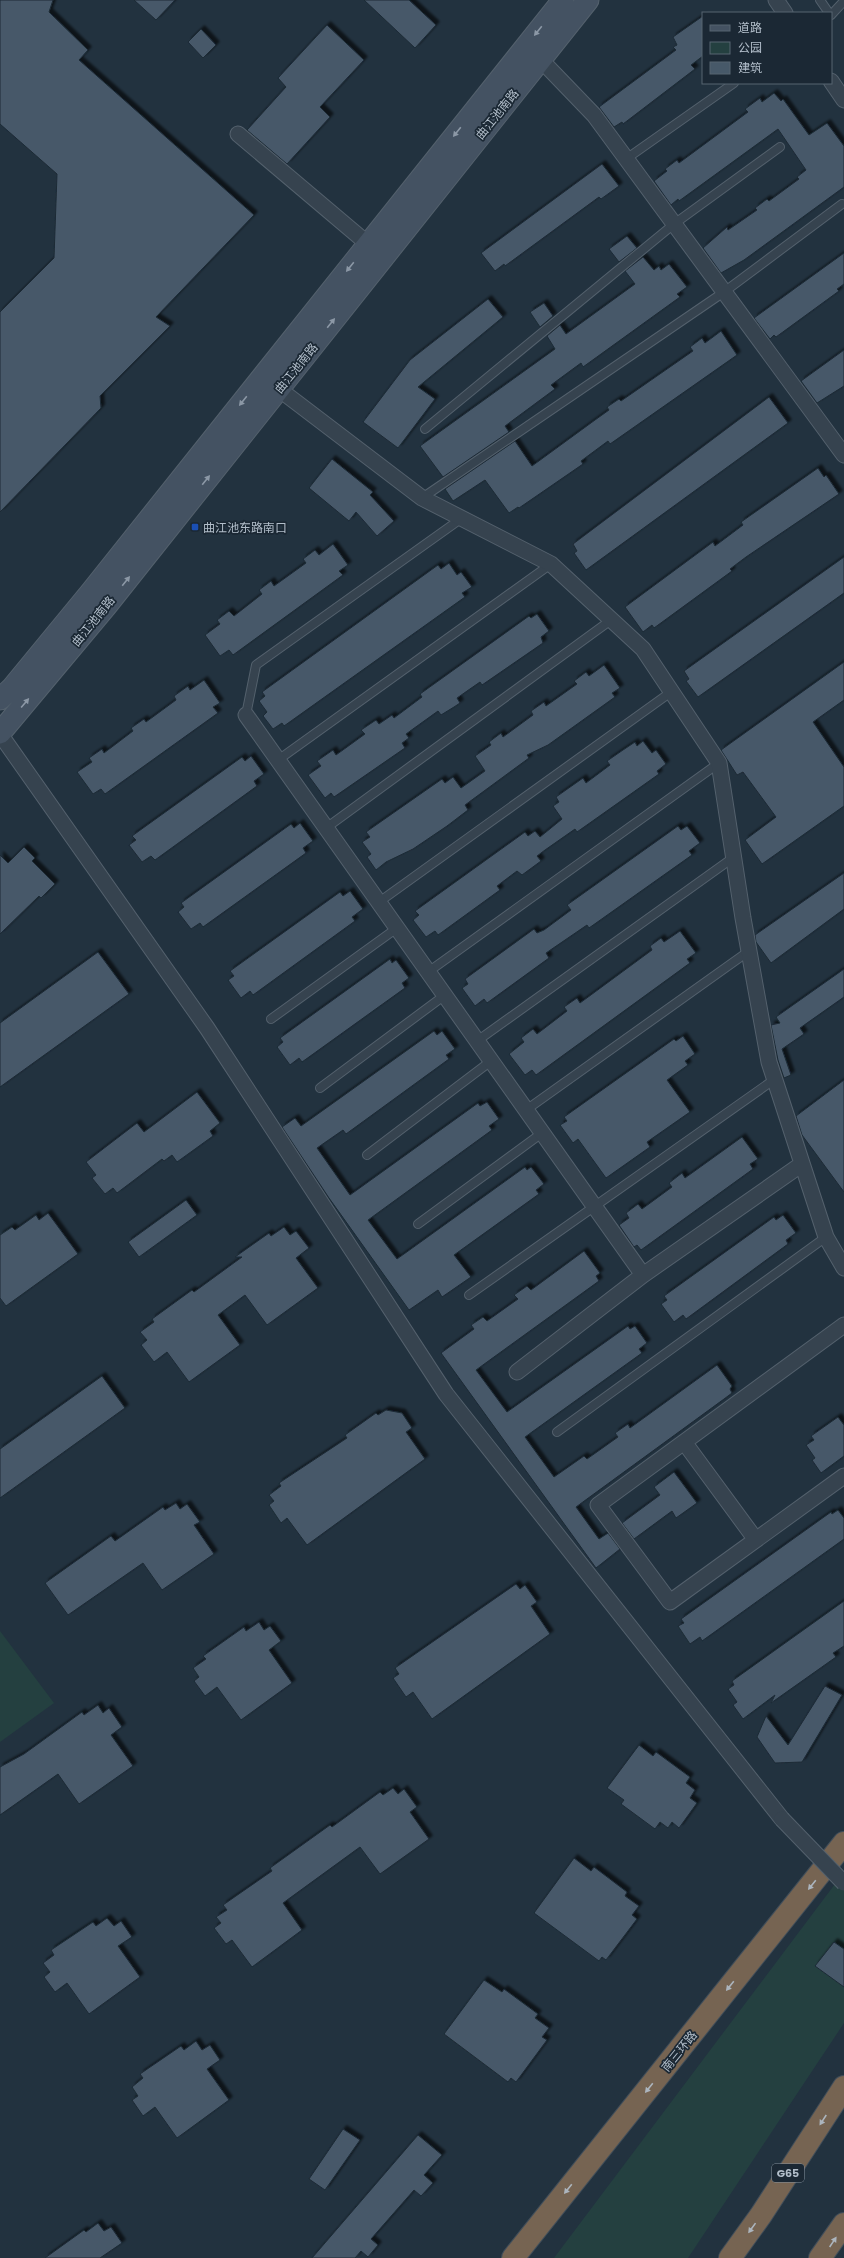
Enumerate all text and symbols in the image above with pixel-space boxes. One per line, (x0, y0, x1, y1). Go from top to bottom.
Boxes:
legend (702, 12, 832, 84)
text: 道路 (738, 19, 762, 36)
one-way arrow (534, 25, 543, 36)
text: 公园 (738, 39, 762, 56)
text: 建筑 (738, 59, 762, 76)
street label: 曲江池南路 (472, 85, 522, 143)
one-way arrow (453, 127, 462, 138)
one-way arrow (346, 261, 355, 272)
one-way arrow (327, 318, 335, 329)
street label: 曲江池南路 (271, 339, 321, 397)
one-way arrow (239, 396, 248, 407)
one-way arrow (202, 474, 211, 485)
place label: 曲江池东路南口 (203, 519, 287, 536)
marker: 曲江池东路南口 (190, 522, 200, 532)
one-way arrow (121, 576, 130, 587)
street label: 曲江池南路 (68, 592, 118, 650)
one-way arrow (21, 698, 30, 709)
one-way arrow (807, 1879, 816, 1890)
one-way arrow (726, 1981, 735, 1992)
street label: 南三环路 (657, 2027, 701, 2075)
one-way arrow (645, 2082, 653, 2093)
one-way arrow (819, 2115, 827, 2125)
road number: G65 (772, 2164, 804, 2182)
one-way arrow (563, 2184, 572, 2195)
one-way arrow (748, 2223, 756, 2234)
one-way arrow (829, 2236, 837, 2247)

